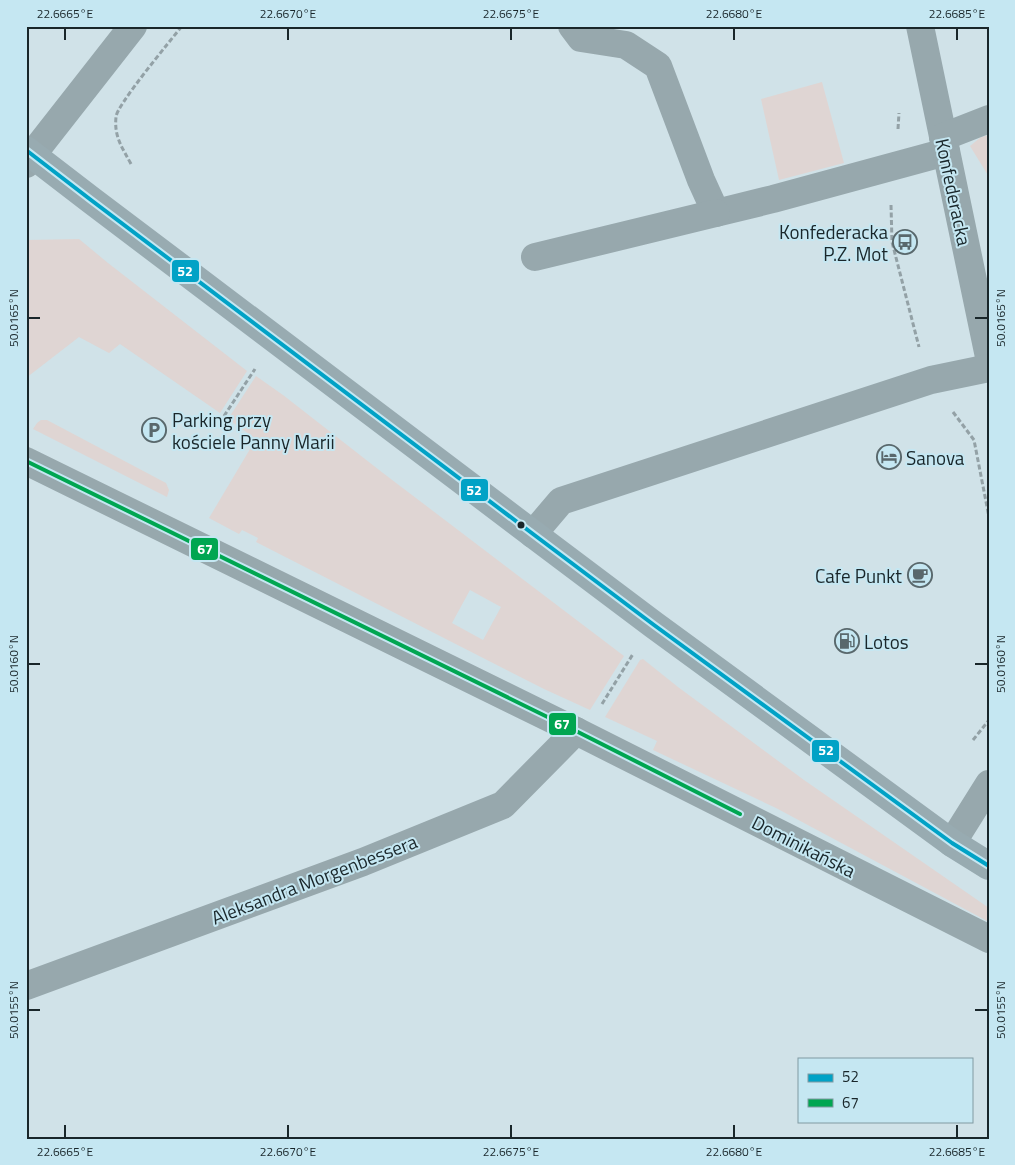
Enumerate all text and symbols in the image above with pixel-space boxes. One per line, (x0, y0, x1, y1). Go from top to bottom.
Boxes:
text: 22.6665°E (37, 4, 93, 23)
text: 22.6670°E (260, 4, 316, 23)
text: 22.6675°E (483, 4, 539, 23)
text: 22.6680°E (706, 4, 762, 23)
text: 22.6685°E (929, 4, 985, 23)
street label: Konfederacka (928, 136, 980, 249)
place label: Konfederacka P.Z. Mot (779, 217, 888, 268)
bus stop icon: Konfederacka P.Z. Mot (892, 229, 918, 255)
line badge: 52 (171, 259, 200, 283)
text: 52 (177, 260, 193, 281)
text: 50.0165°N (4, 289, 23, 347)
text: 50.0165°N (991, 289, 1010, 347)
place label: Parking przy kościele Panny Marii (172, 405, 335, 456)
parking icon: Parking przy kościele Panny Marii (141, 417, 167, 443)
place label: Sanova (906, 443, 965, 472)
hotel icon: Sanova (876, 444, 902, 470)
line badge: 52 (460, 478, 489, 502)
text: 52 (466, 479, 482, 500)
unlabelled marker (516, 520, 526, 530)
line badge: 67 (190, 537, 219, 561)
text: 67 (197, 538, 213, 559)
place label: Cafe Punkt (815, 561, 902, 590)
cafe icon: Cafe Punkt (907, 562, 933, 588)
place label: Lotos (864, 627, 909, 656)
fuel station icon: Lotos (834, 628, 860, 654)
text: 50.0160°N (4, 635, 23, 693)
text: 50.0160°N (991, 635, 1010, 693)
line badge: 67 (548, 712, 577, 736)
text: 67 (554, 713, 570, 734)
line badge: 52 (811, 739, 840, 763)
text: 52 (818, 739, 834, 760)
street label: Dominikańska (747, 807, 861, 885)
street label: Aleksandra Morgenbessera (207, 826, 421, 932)
text: 50.0155°N (4, 981, 23, 1039)
text: 50.0155°N (991, 981, 1010, 1039)
legend (798, 1058, 972, 1122)
text: 52 (842, 1065, 859, 1088)
text: 67 (842, 1091, 859, 1114)
text: 22.6665°E (37, 1142, 93, 1161)
text: 22.6670°E (260, 1142, 316, 1161)
text: 22.6675°E (483, 1142, 539, 1161)
text: 22.6680°E (706, 1142, 762, 1161)
text: 22.6685°E (929, 1142, 985, 1161)

